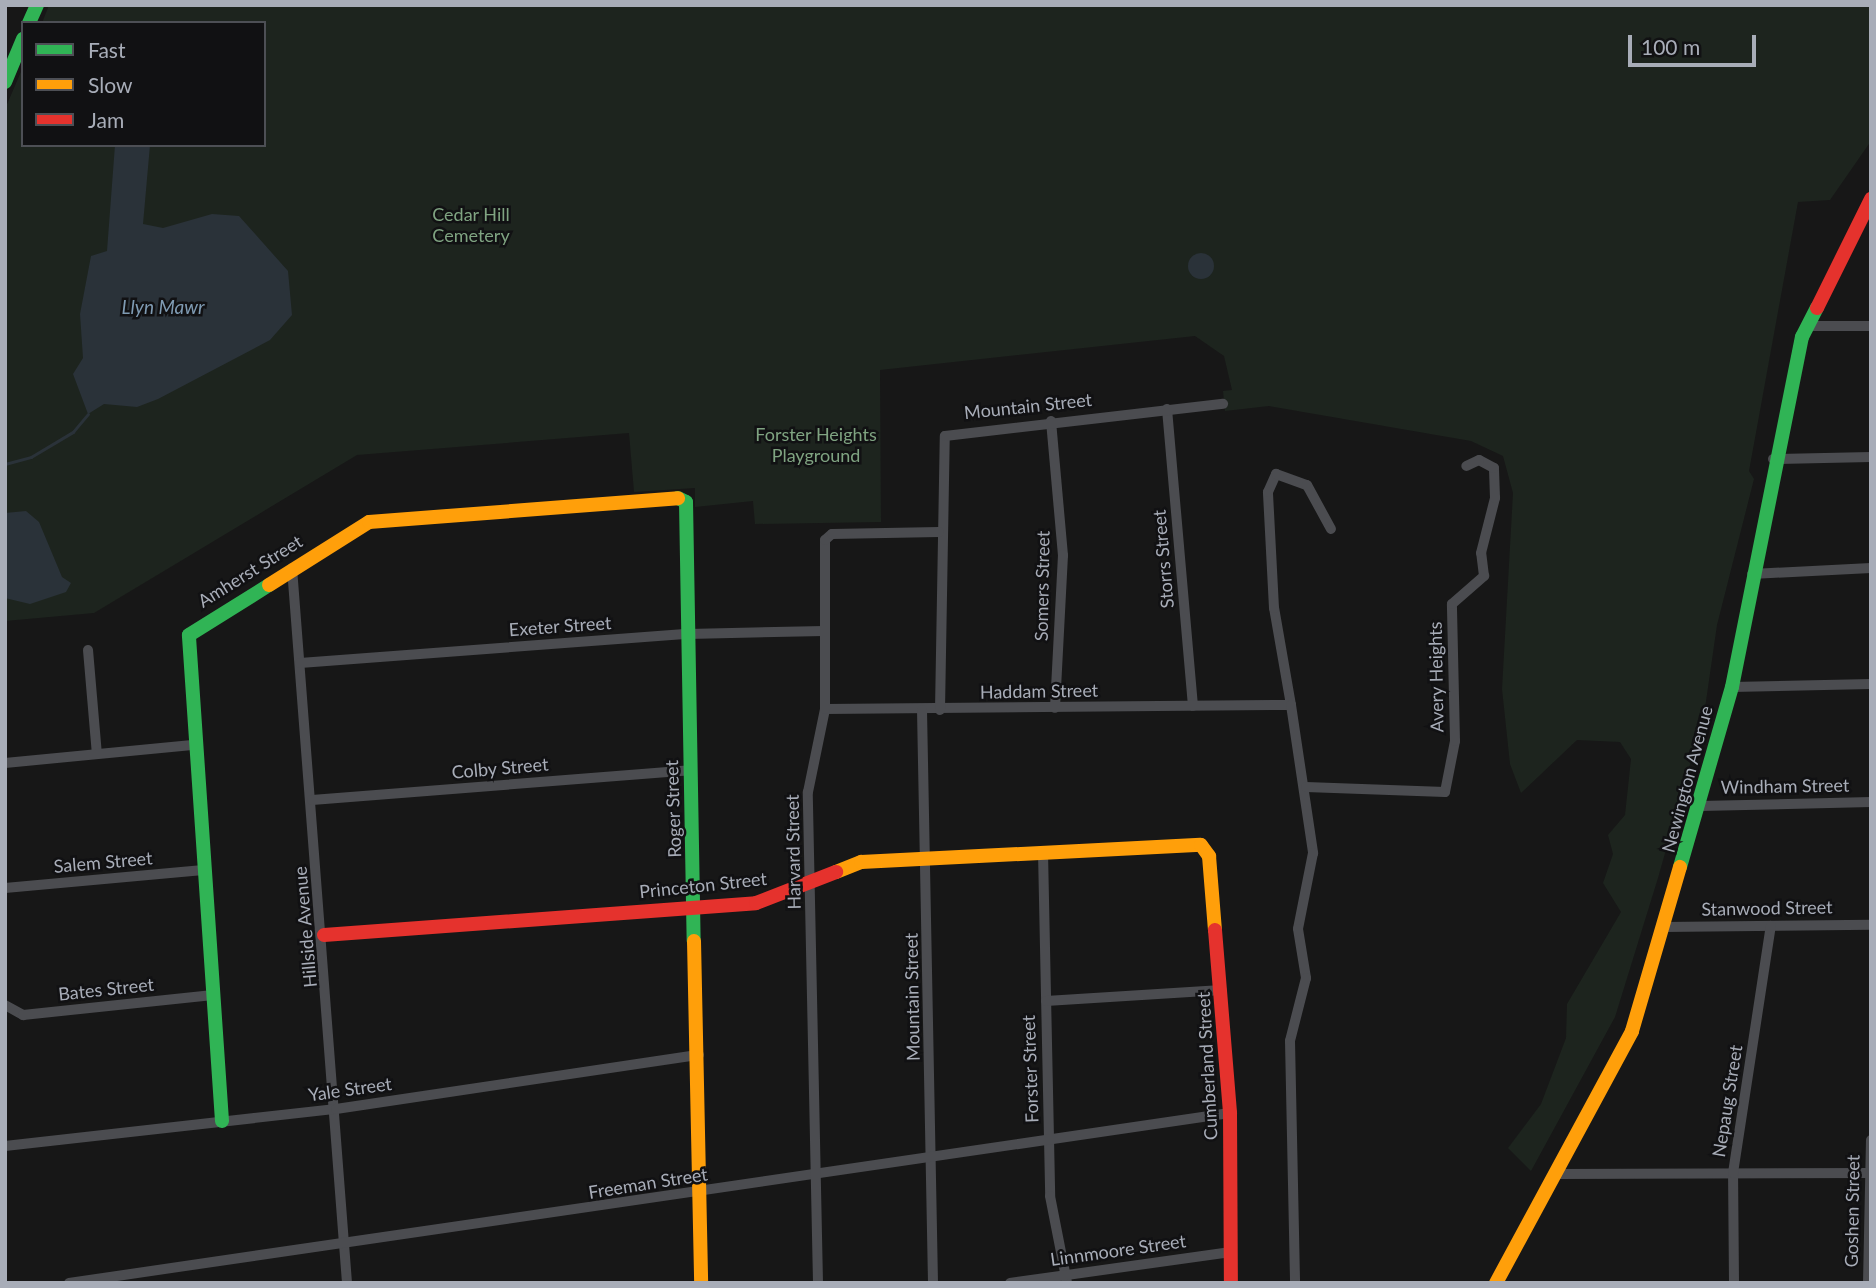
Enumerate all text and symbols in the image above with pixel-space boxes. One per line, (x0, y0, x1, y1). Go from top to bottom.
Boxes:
legend (21, 21, 266, 147)
scale bar (1631, 21, 1759, 65)
text: 100 m (1641, 34, 1700, 59)
text: Fast (88, 37, 125, 62)
text: Slow (88, 72, 132, 97)
text: Jam (88, 107, 124, 132)
park label: Cedar Hill Cemetery (432, 204, 510, 246)
water label: Llyn Mawr (122, 296, 204, 318)
street label: Mountain Street (963, 389, 1093, 423)
park label: Forster Heights Playground (755, 424, 877, 466)
street label: Storrs Street (1148, 509, 1178, 609)
street label: Amherst Street (194, 530, 306, 612)
street label: Somers Street (1030, 531, 1054, 641)
street label: Exeter Street (508, 612, 612, 640)
street label: Avery Heights (1424, 621, 1448, 733)
street label: Haddam Street (980, 679, 1098, 703)
street label: Newington Avenue (1657, 703, 1717, 855)
street label: Colby Street (451, 753, 549, 783)
street label: Roger Street (660, 760, 686, 858)
street label: Windham Street (1720, 774, 1850, 798)
street label: Harvard Street (781, 794, 805, 910)
street label: Salem Street (53, 847, 153, 877)
street label: Hillside Avenue (289, 865, 321, 989)
street label: Princeton Street (638, 868, 768, 902)
street label: Stanwood Street (1701, 896, 1833, 920)
street label: Mountain Street (900, 933, 924, 1061)
street label: Bates Street (57, 973, 155, 1005)
street label: Cumberland Street (1192, 991, 1222, 1141)
street label: Forster Street (1017, 1014, 1043, 1124)
street label: Nepaug Street (1707, 1043, 1747, 1159)
street label: Yale Street (307, 1072, 393, 1106)
street label: Goshen Street (1840, 1155, 1864, 1267)
street label: Freeman Street (587, 1163, 709, 1203)
street label: Linnmoore Street (1049, 1230, 1187, 1270)

